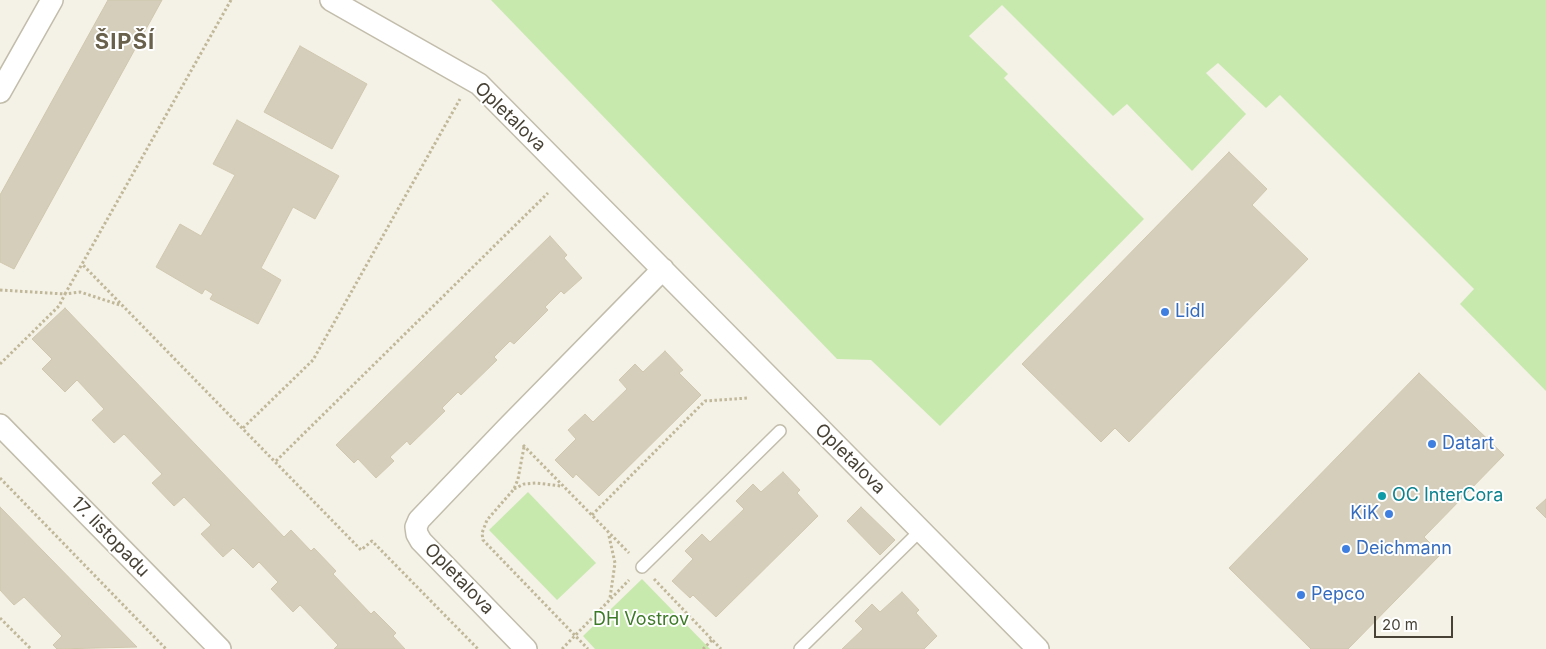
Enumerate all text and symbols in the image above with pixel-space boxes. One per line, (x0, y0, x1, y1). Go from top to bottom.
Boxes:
district label: ŠIPŠÍ (94, 29, 156, 55)
street label: Opletalova (470, 78, 550, 156)
place label: Lidl (1175, 301, 1205, 323)
marker: Lidl (1159, 306, 1171, 318)
street label: Opletalova (810, 419, 890, 499)
place label: Datart (1442, 433, 1494, 455)
marker: Datart (1426, 438, 1438, 450)
place label: OC InterCora (1392, 485, 1503, 507)
marker: OC InterCora (1376, 490, 1388, 502)
street label: 17. listopadu (66, 492, 154, 582)
place label: KiK (1350, 503, 1379, 525)
marker: KiK (1383, 508, 1395, 520)
place label: Deichmann (1356, 538, 1452, 560)
street label: Opletalova (420, 539, 498, 619)
marker: Deichmann (1340, 543, 1352, 555)
place label: Pepco (1311, 584, 1365, 606)
marker: Pepco (1295, 589, 1307, 601)
scale bar (1376, 606, 1455, 638)
park label: DH Vostrov (593, 609, 689, 631)
text: 20 m (1382, 615, 1418, 634)

